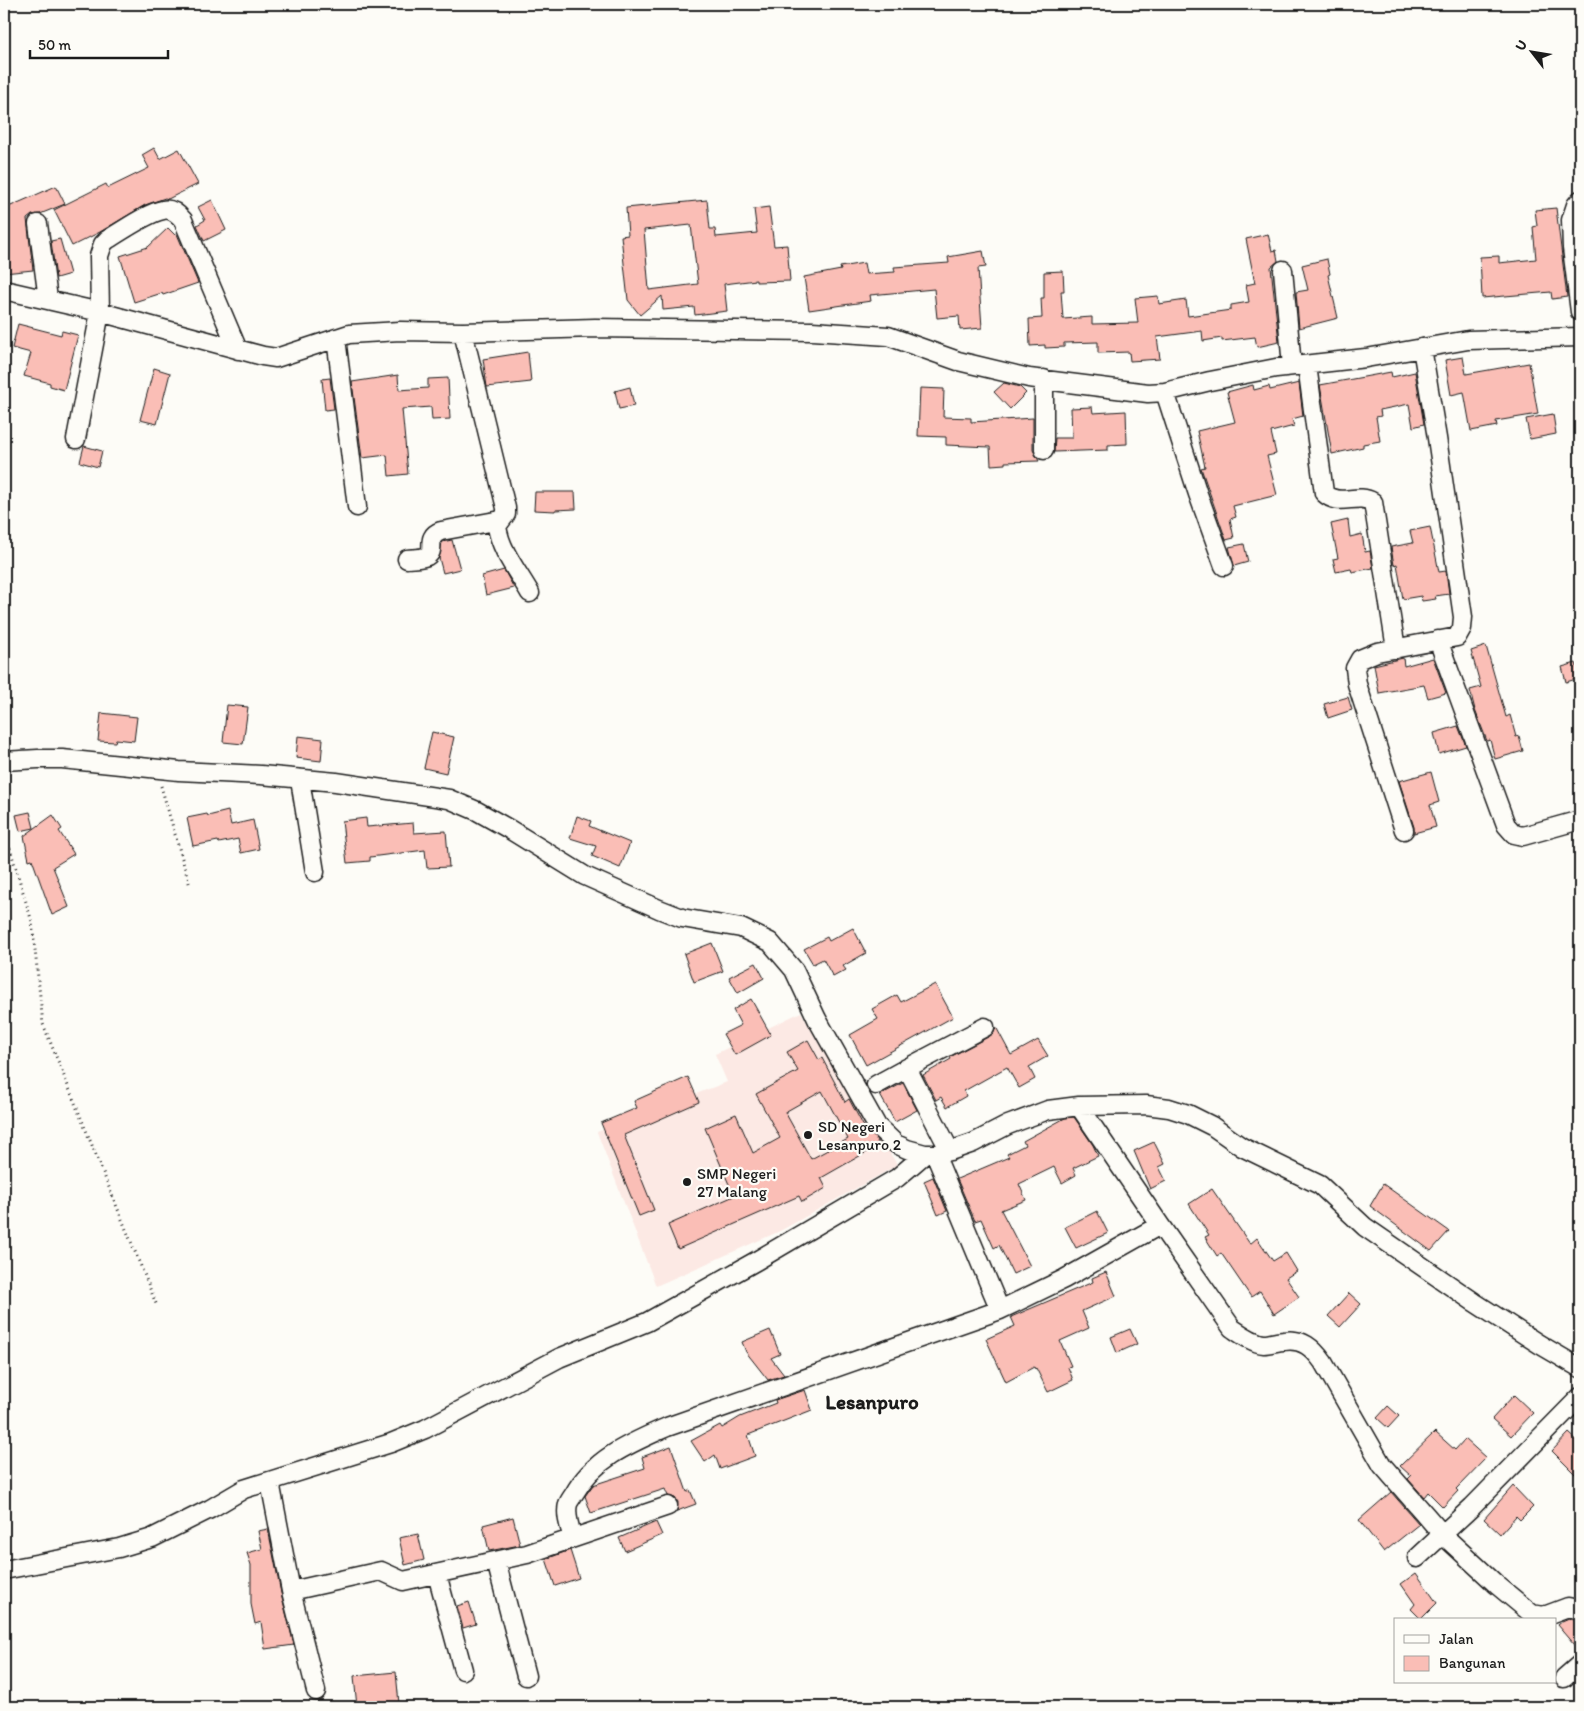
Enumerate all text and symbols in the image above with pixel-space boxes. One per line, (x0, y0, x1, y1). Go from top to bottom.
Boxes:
scale bar (30, 28, 168, 60)
north arrow (1506, 28, 1556, 78)
text: 50 m (38, 36, 71, 54)
text: U (1512, 37, 1531, 54)
place label: SD Negeri Lesanpuro 2 (818, 1117, 902, 1154)
marker: SD Negeri Lesanpuro 2 (802, 1129, 814, 1141)
place label: SMP Negeri 27 Malang (697, 1164, 776, 1201)
marker: SMP Negeri 27 Malang (681, 1176, 693, 1188)
district label: Lesanpuro (825, 1389, 919, 1415)
legend (1394, 1618, 1556, 1684)
text: Jalan (1439, 1630, 1473, 1648)
text: Bangunan (1439, 1654, 1506, 1672)

